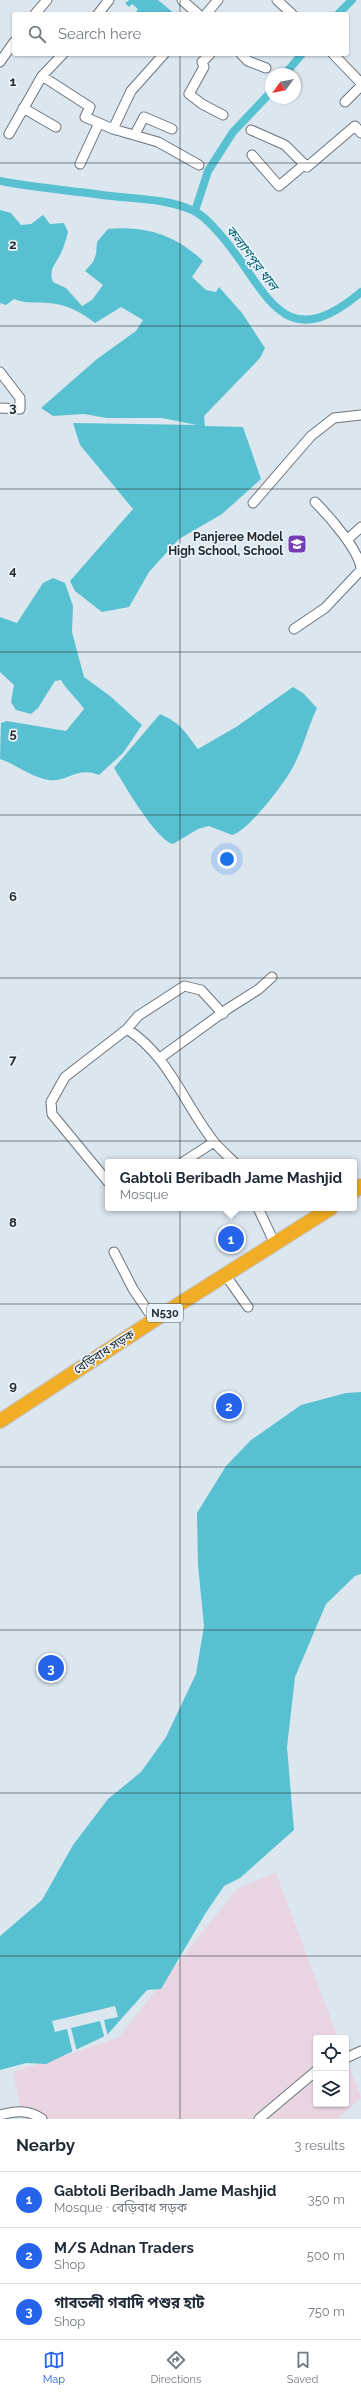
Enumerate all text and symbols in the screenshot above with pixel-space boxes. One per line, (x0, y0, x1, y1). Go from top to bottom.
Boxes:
search box (12, 12, 349, 56)
icon: search (26, 23, 48, 45)
text: Search here (58, 25, 141, 43)
north arrow (265, 68, 301, 104)
text: 1 (10, 74, 17, 89)
water label: কল্যাণপুর খাল (223, 223, 283, 295)
text: 2 (9, 237, 17, 252)
text: 3 (9, 400, 17, 415)
place label: Panjeree Model High School, School (168, 530, 283, 558)
school or university icon: Panjeree Model High School, School (286, 533, 308, 555)
text: 4 (9, 563, 17, 578)
text: 5 (9, 726, 17, 741)
your location (217, 849, 237, 869)
text: 6 (9, 889, 17, 904)
text: 7 (9, 1052, 17, 1067)
popup (105, 1159, 357, 1211)
text: Gabtoli Beribadh Jame Mashjid (120, 1169, 342, 1187)
text: Mosque (120, 1187, 168, 1202)
text: 8 (9, 1215, 17, 1230)
pin: 1 (218, 1224, 244, 1254)
road number: N530 (147, 1304, 183, 1322)
street label: বেড়িবাধ সড়ক (71, 1326, 137, 1377)
text: 9 (9, 1378, 17, 1393)
pin: 2 (216, 1391, 242, 1421)
pin: 3 (38, 1653, 64, 1683)
map controls (313, 2035, 349, 2107)
button: locate (313, 2035, 349, 2071)
button: layers (313, 2071, 349, 2107)
text: Nearby (16, 2135, 75, 2155)
text: 3 results (295, 2138, 345, 2153)
text: Gabtoli Beribadh Jame Mashjid (54, 2182, 276, 2200)
text: 1 (26, 2192, 32, 2207)
text: 350 m (308, 2192, 345, 2207)
text: Mosque · বেড়িবাধ সড়ক (54, 2200, 187, 2215)
text: M/S Adnan Traders (54, 2239, 194, 2257)
text: 2 (25, 2248, 33, 2263)
text: 500 m (307, 2248, 345, 2263)
text: Shop (54, 2257, 85, 2272)
text: গাবতলী গবাদি পশুর হাট (54, 2294, 204, 2312)
text: 3 (25, 2304, 33, 2319)
text: 750 m (308, 2304, 345, 2319)
text: Shop (54, 2314, 85, 2329)
tab: Map (43, 2349, 65, 2386)
tab: Directions (151, 2349, 201, 2386)
tab: Saved (287, 2349, 318, 2386)

